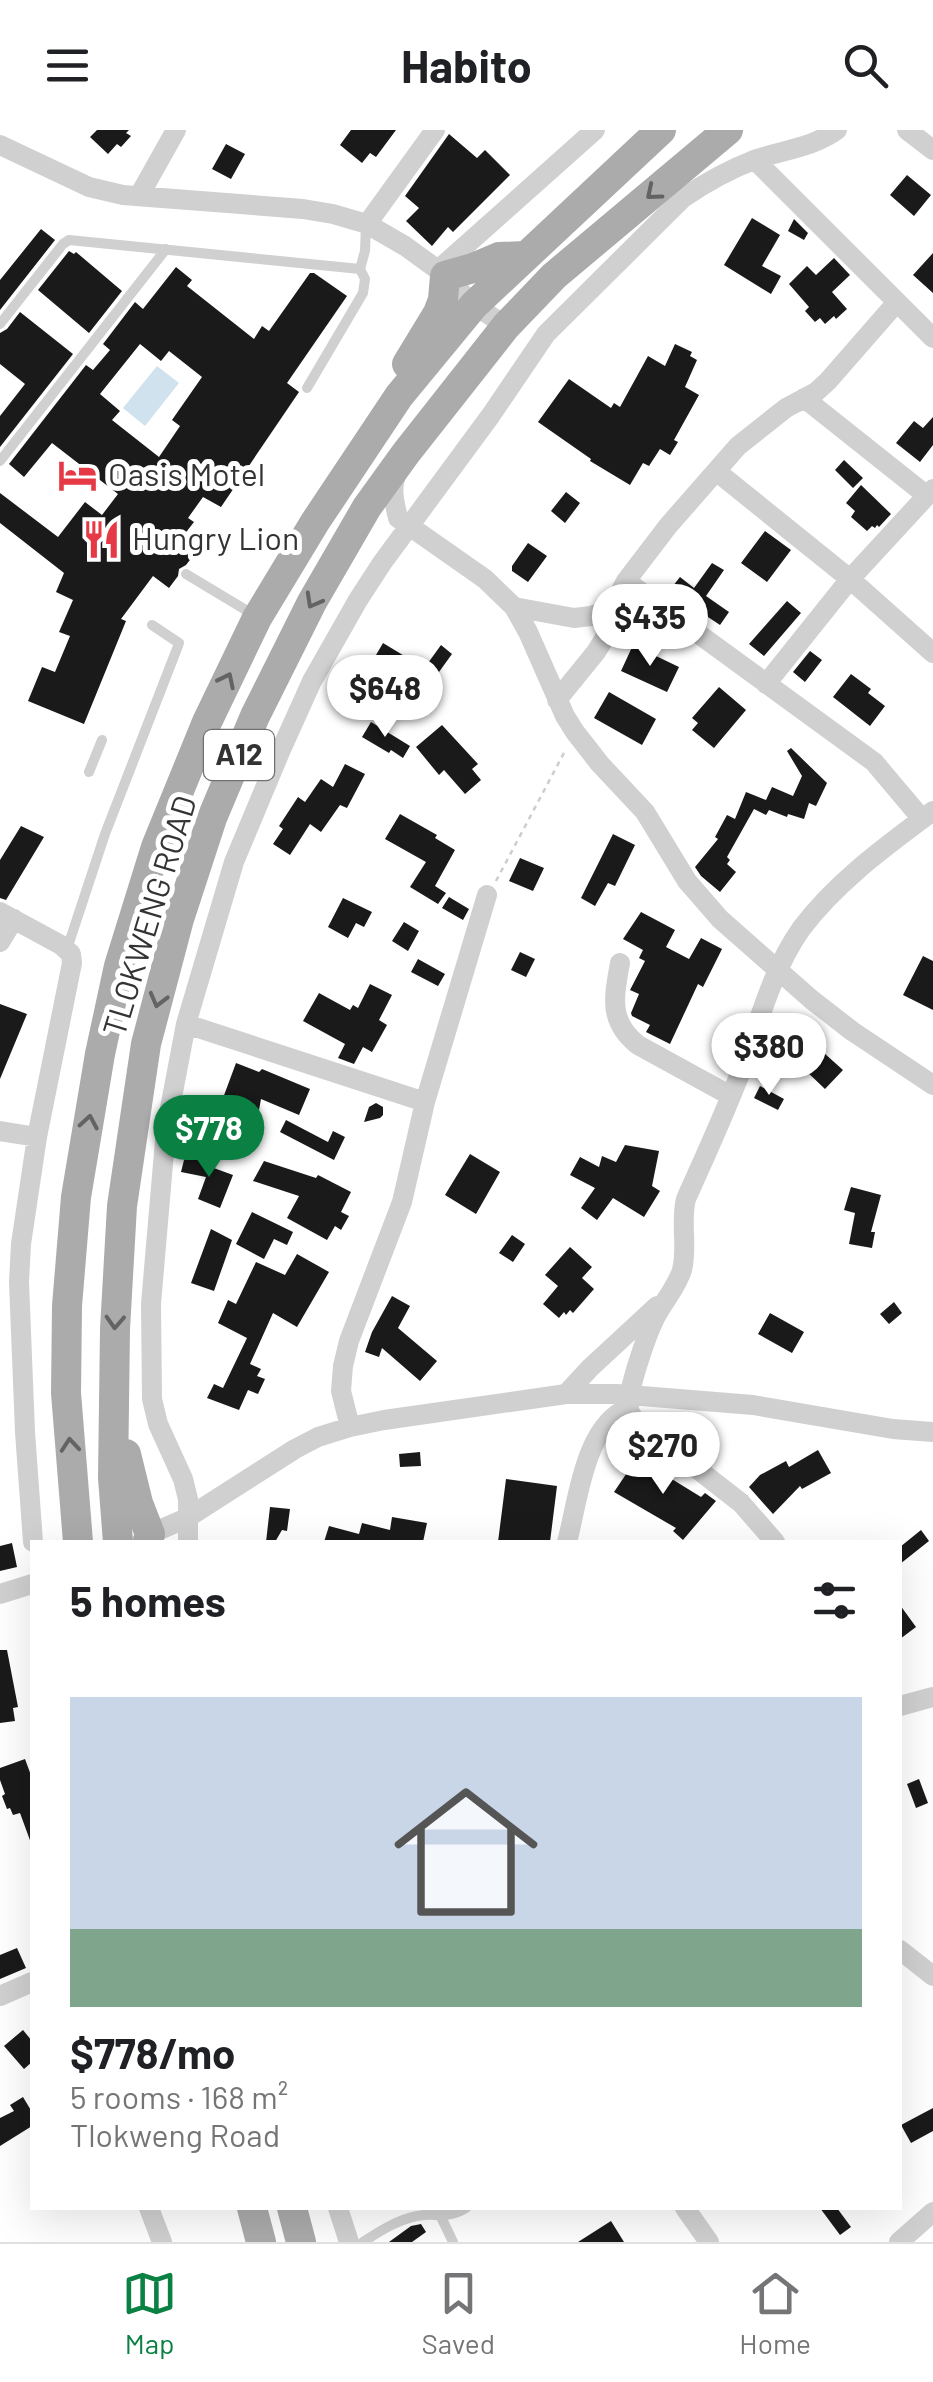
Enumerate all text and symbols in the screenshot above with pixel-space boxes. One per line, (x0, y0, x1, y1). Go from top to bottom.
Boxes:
icon: menu (40, 38, 95, 93)
text: Habito (401, 38, 532, 92)
icon: search (838, 38, 893, 93)
one-way arrow (647, 181, 665, 199)
hotel icon: Oasis Motel (57, 454, 99, 496)
place label: Oasis Motel (108, 454, 265, 492)
restaurant icon: Hungry Lion (81, 518, 123, 560)
place label: Hungry Lion (132, 518, 299, 556)
pin: $435 (591, 584, 709, 669)
one-way arrow (306, 590, 325, 608)
text: $435 (614, 597, 686, 635)
pin: $648 (326, 655, 444, 740)
text: $648 (349, 668, 421, 706)
one-way arrow (215, 672, 235, 690)
road number: A12 (204, 730, 274, 780)
street label: TLOKWENG ROAD (94, 791, 203, 1040)
one-way arrow (148, 991, 169, 1008)
pin: $380 (710, 1013, 828, 1098)
text: $380 (733, 1026, 805, 1064)
pin: $778 (150, 1095, 268, 1180)
text: $778 (175, 1108, 243, 1146)
one-way arrow (78, 1114, 99, 1130)
one-way arrow (105, 1314, 126, 1330)
pin: $270 (604, 1412, 722, 1497)
text: $270 (628, 1425, 698, 1463)
one-way arrow (60, 1437, 82, 1453)
icon: filters (807, 1573, 862, 1628)
text: 5 homes (70, 1575, 226, 1625)
icon: home (376, 1762, 556, 1942)
text: $778/mo (70, 2027, 235, 2077)
text: 5 rooms · 168 m² (70, 2077, 288, 2115)
text: Tlokweng Road (70, 2115, 280, 2153)
tab: Map (122, 2266, 177, 2360)
tab: Saved (422, 2266, 495, 2360)
tab: Home (739, 2266, 811, 2360)

